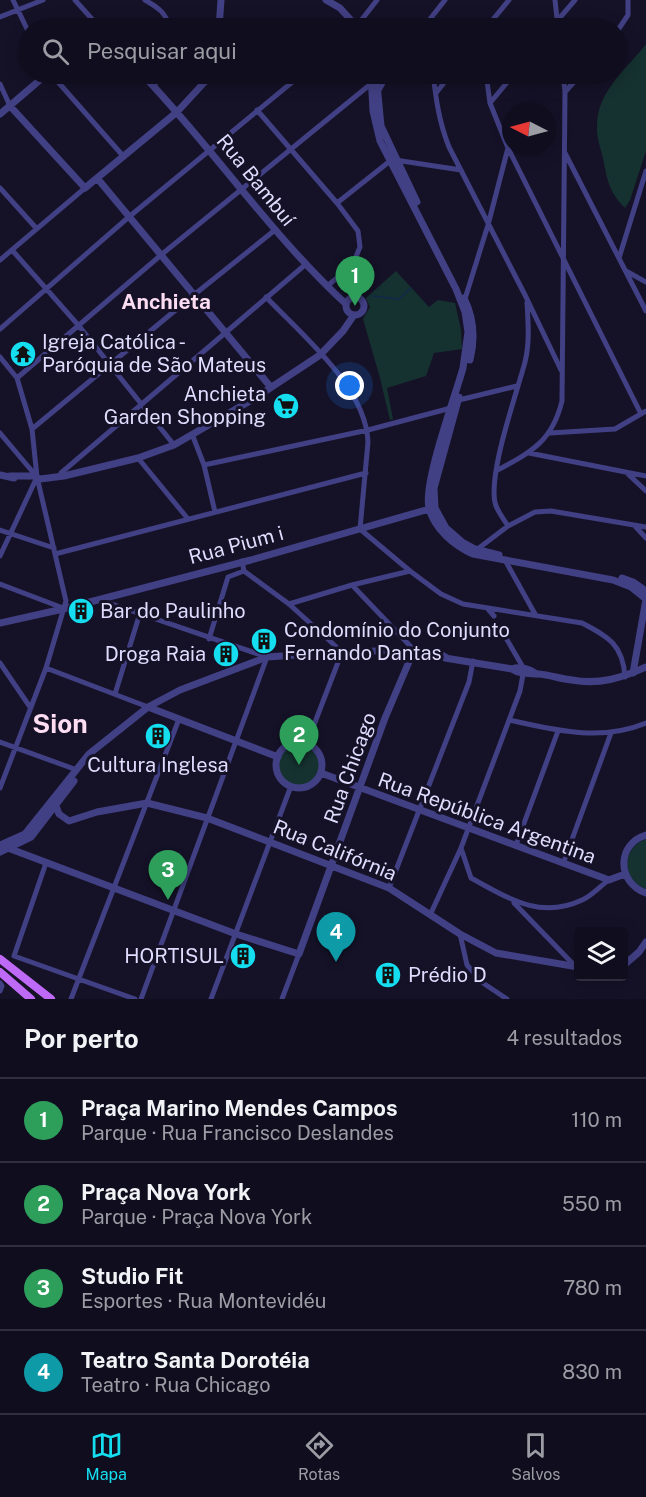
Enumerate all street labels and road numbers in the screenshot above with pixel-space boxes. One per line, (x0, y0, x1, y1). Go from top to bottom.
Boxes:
street label: Rua Bambuí (212, 129, 301, 232)
street label: Rua Pium i (186, 521, 286, 569)
street label: Rua Chicago (319, 709, 381, 827)
street label: Rua República Argentina (375, 767, 599, 869)
street label: Rua Califórnia (270, 814, 400, 886)

